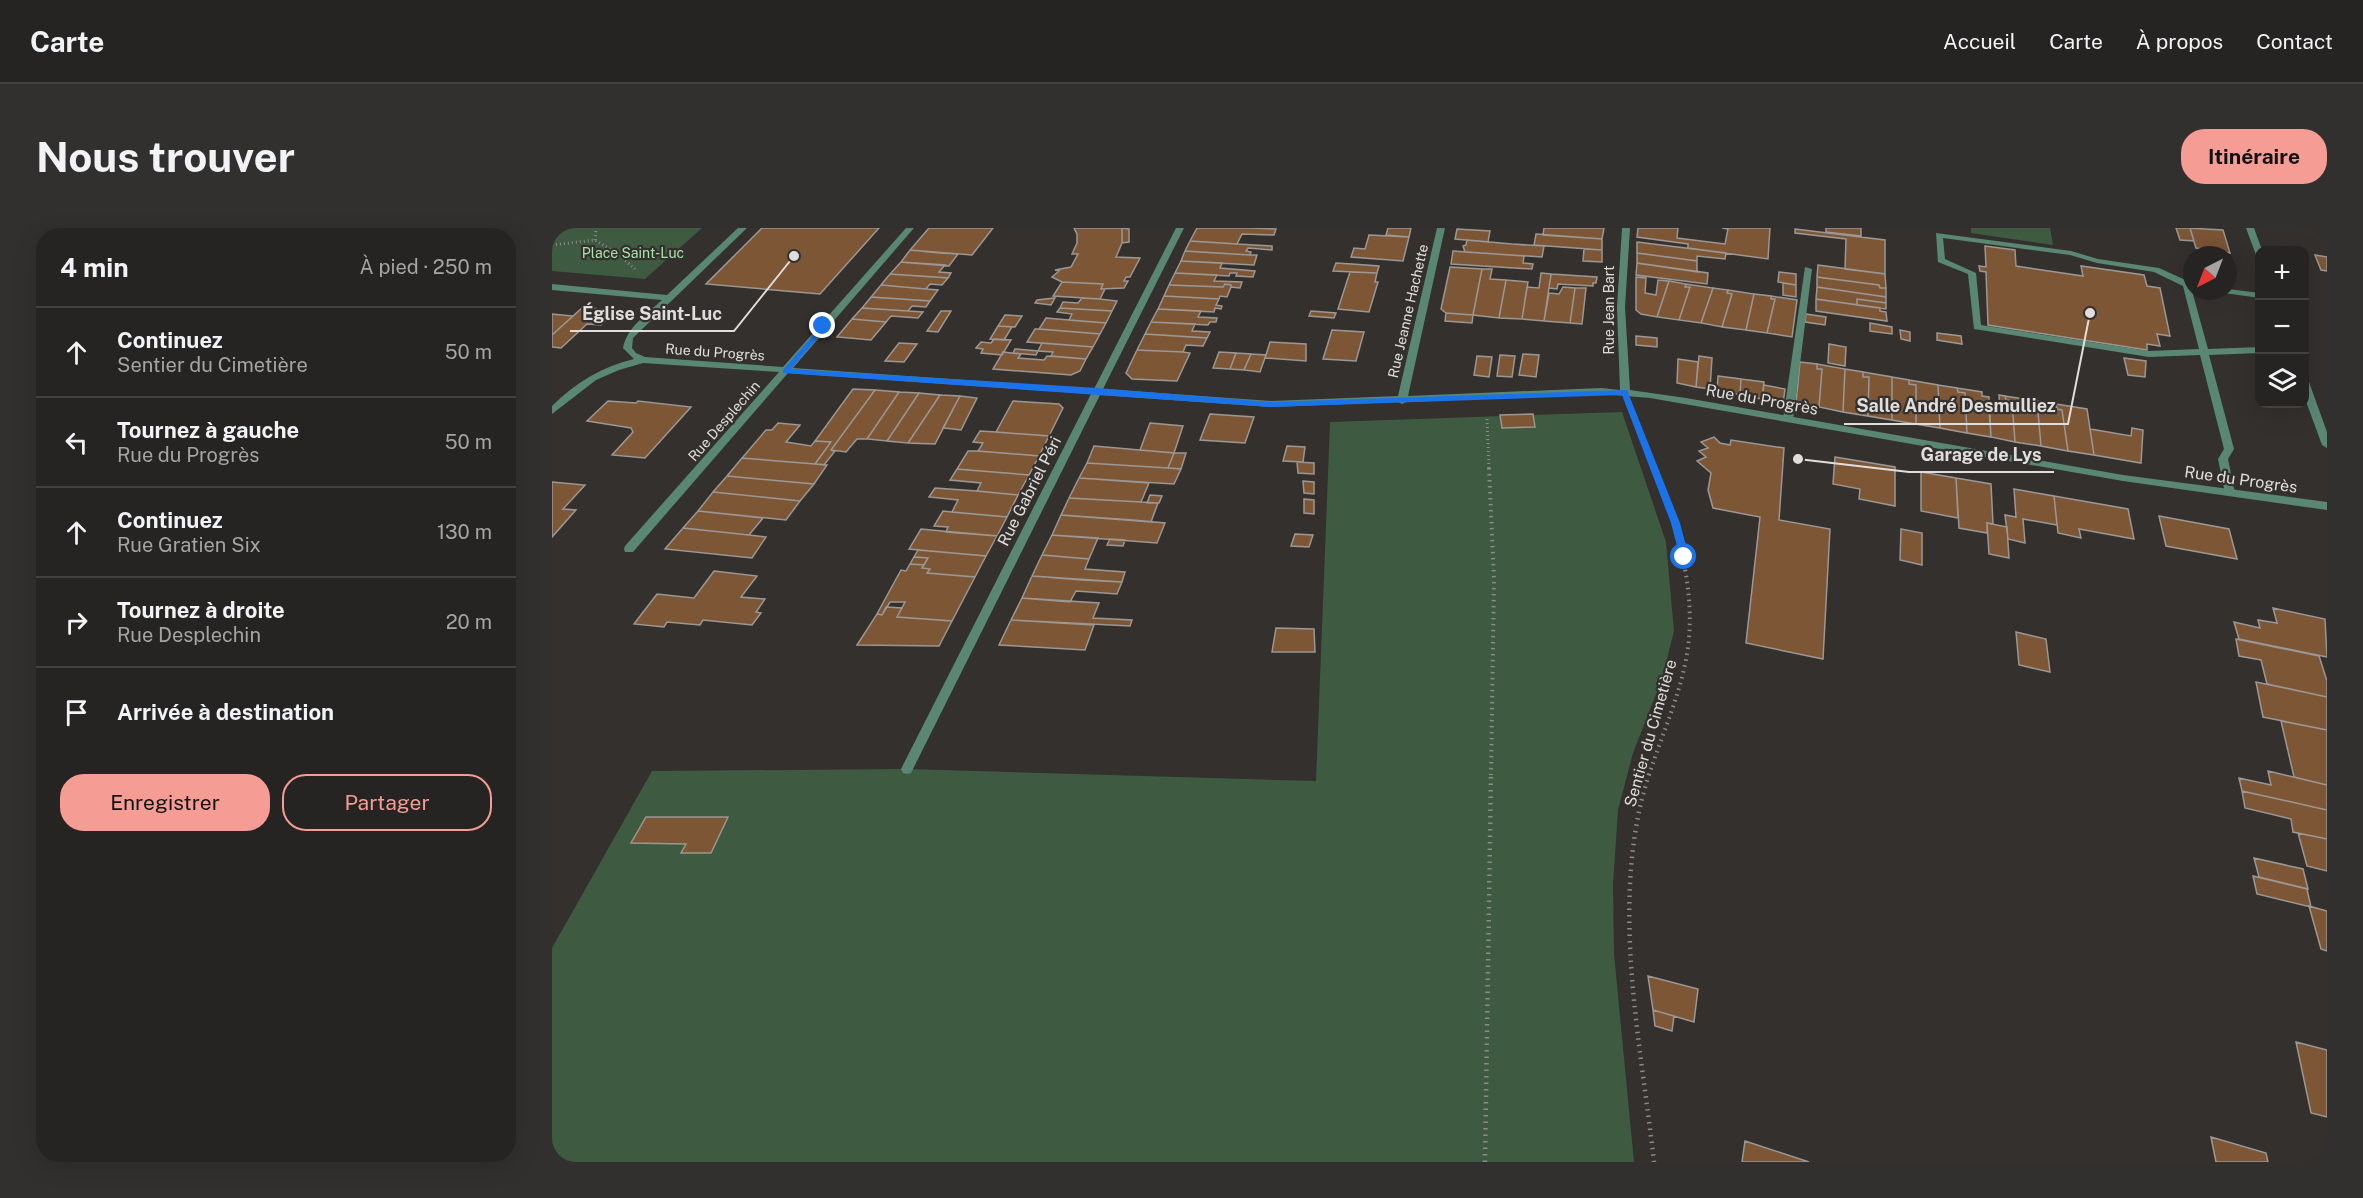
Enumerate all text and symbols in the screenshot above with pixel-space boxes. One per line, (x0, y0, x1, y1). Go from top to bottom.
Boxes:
text: Carte (30, 25, 104, 58)
text: Accueil (1943, 29, 2016, 54)
text: Carte (2049, 29, 2103, 54)
text: À propos (2136, 29, 2223, 54)
text: Contact (2256, 29, 2333, 54)
button: Itinéraire (2181, 129, 2327, 184)
text: Nous trouver (36, 132, 295, 181)
street label: Rue Jeanne Hachette (1385, 243, 1431, 379)
park label: Place Saint-Luc (582, 245, 684, 261)
north arrow (2183, 246, 2237, 300)
map controls (2255, 246, 2309, 408)
button: + (2255, 246, 2309, 300)
text: 4 min (60, 252, 129, 283)
text: À pied · 250 m (360, 255, 492, 279)
street label: Rue Jean Bart (1601, 265, 1617, 355)
callout: Église Saint-Luc (570, 295, 734, 331)
button: − (2255, 300, 2309, 354)
text: Église Saint-Luc (582, 302, 722, 324)
route end (809, 312, 835, 338)
text: Continuez (117, 327, 223, 353)
icon: ahead (60, 336, 93, 369)
text: 50 m (445, 340, 492, 364)
street label: Rue du Progrès (665, 341, 765, 363)
text: Sentier du Cimetière (117, 353, 308, 377)
button: layers (2255, 354, 2309, 408)
street label: Rue Desplechin (685, 378, 763, 464)
street label: Rue du Progrès (1704, 380, 1820, 419)
callout: Salle André Desmulliez (1844, 388, 2068, 424)
text: Salle André Desmulliez (1856, 395, 2056, 416)
text: Tournez à gauche (117, 417, 299, 443)
icon: left (60, 426, 93, 459)
text: 50 m (445, 430, 492, 454)
street label: Rue Gabriel Péri (994, 433, 1065, 549)
callout: Garage de Lys (1909, 436, 2054, 472)
text: Rue du Progrès (117, 443, 259, 467)
text: Garage de Lys (1921, 444, 2041, 465)
street label: Rue du Progrès (2183, 462, 2299, 497)
text: Continuez (117, 507, 223, 533)
icon: ahead (60, 516, 93, 549)
text: 130 m (437, 520, 492, 544)
text: Rue Gratien Six (117, 533, 261, 557)
route start (1670, 543, 1696, 569)
text: Tournez à droite (117, 597, 285, 623)
icon: right (60, 606, 93, 639)
text: 20 m (446, 610, 492, 634)
text: Rue Desplechin (117, 623, 261, 647)
street label: Sentier du Cimetière (1620, 657, 1681, 809)
icon: arrive (60, 696, 93, 729)
text: Arrivée à destination (117, 699, 334, 725)
button: Enregistrer (60, 774, 270, 831)
button: Partager (282, 774, 492, 831)

